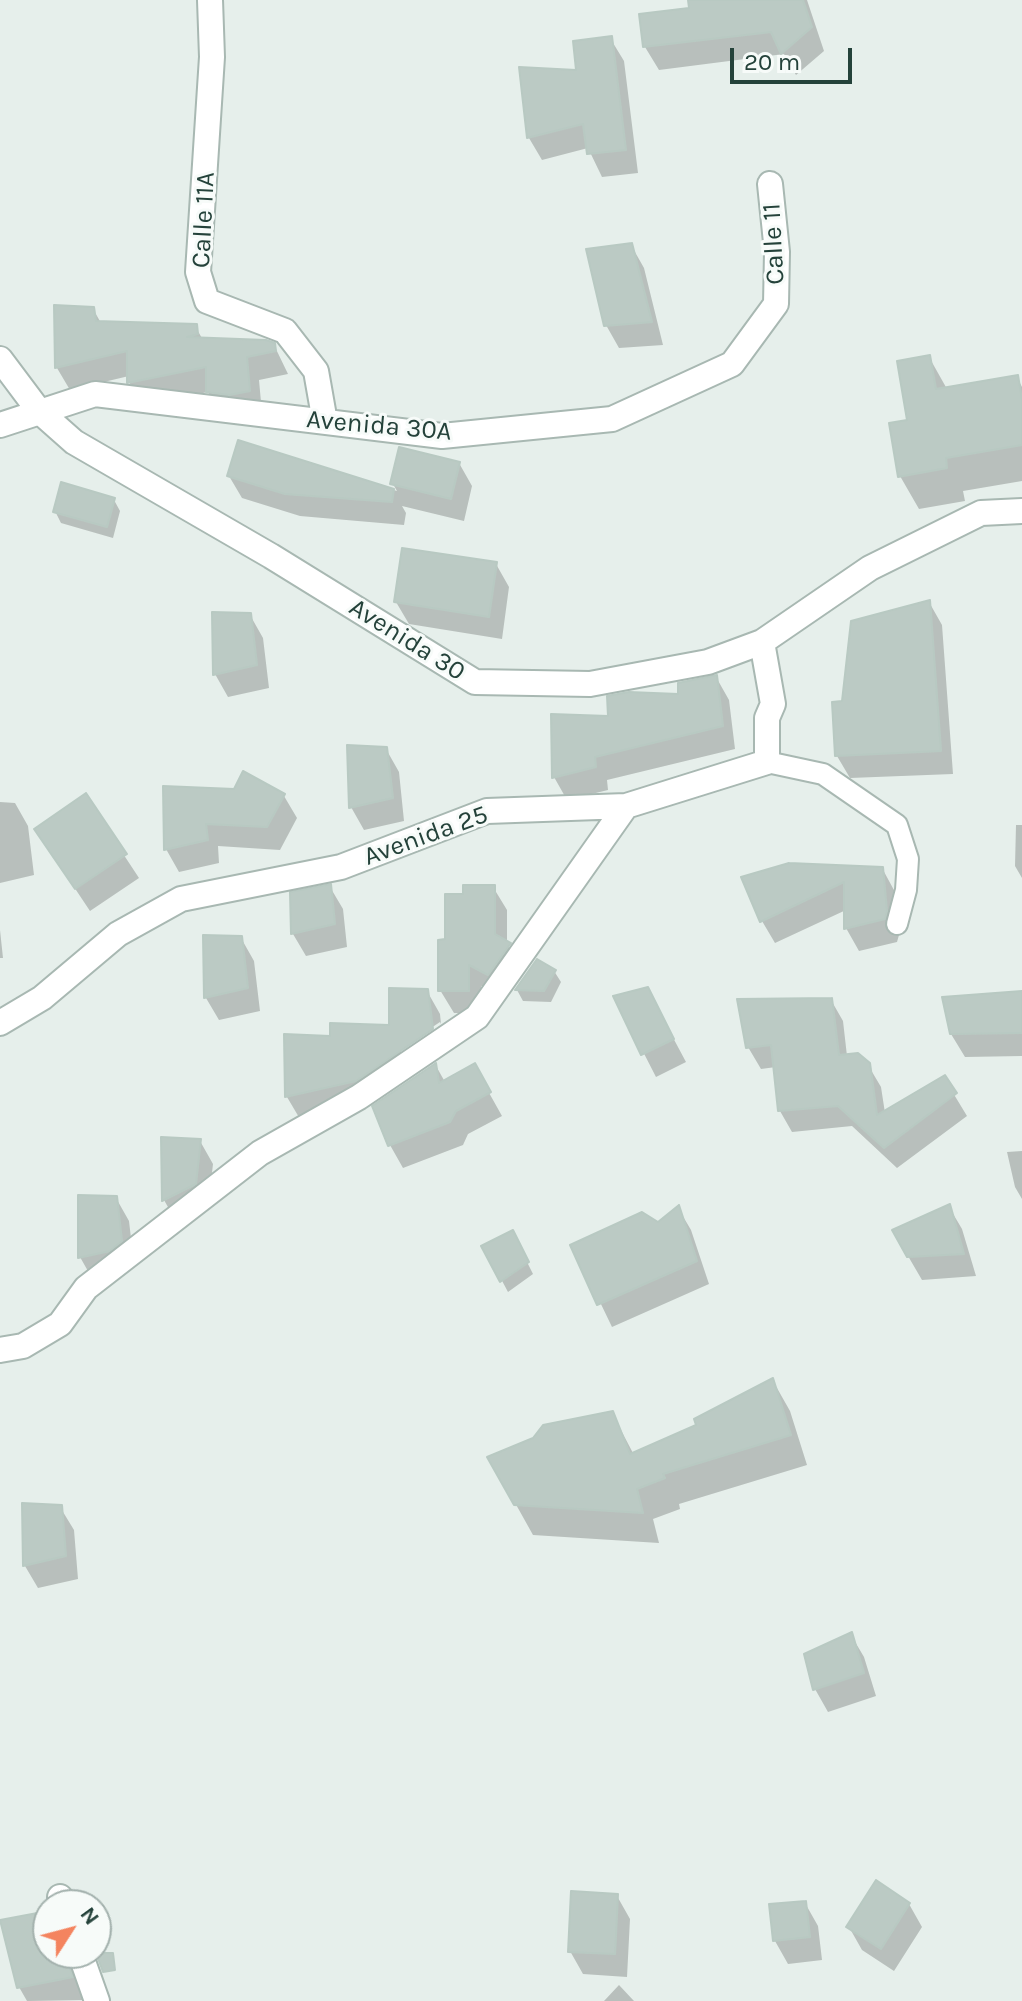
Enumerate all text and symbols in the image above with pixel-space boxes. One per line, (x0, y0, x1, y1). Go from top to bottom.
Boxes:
scale bar (734, 32, 856, 82)
text: 20 m (744, 48, 800, 76)
street label: Calle 11A (186, 171, 222, 269)
street label: Calle 11 (756, 202, 792, 286)
street label: Avenida 30A (305, 404, 453, 448)
street label: Avenida 30 (343, 592, 471, 688)
street label: Avenida 25 (360, 799, 492, 873)
north arrow (32, 1889, 112, 1969)
text: N (75, 1902, 105, 1930)

